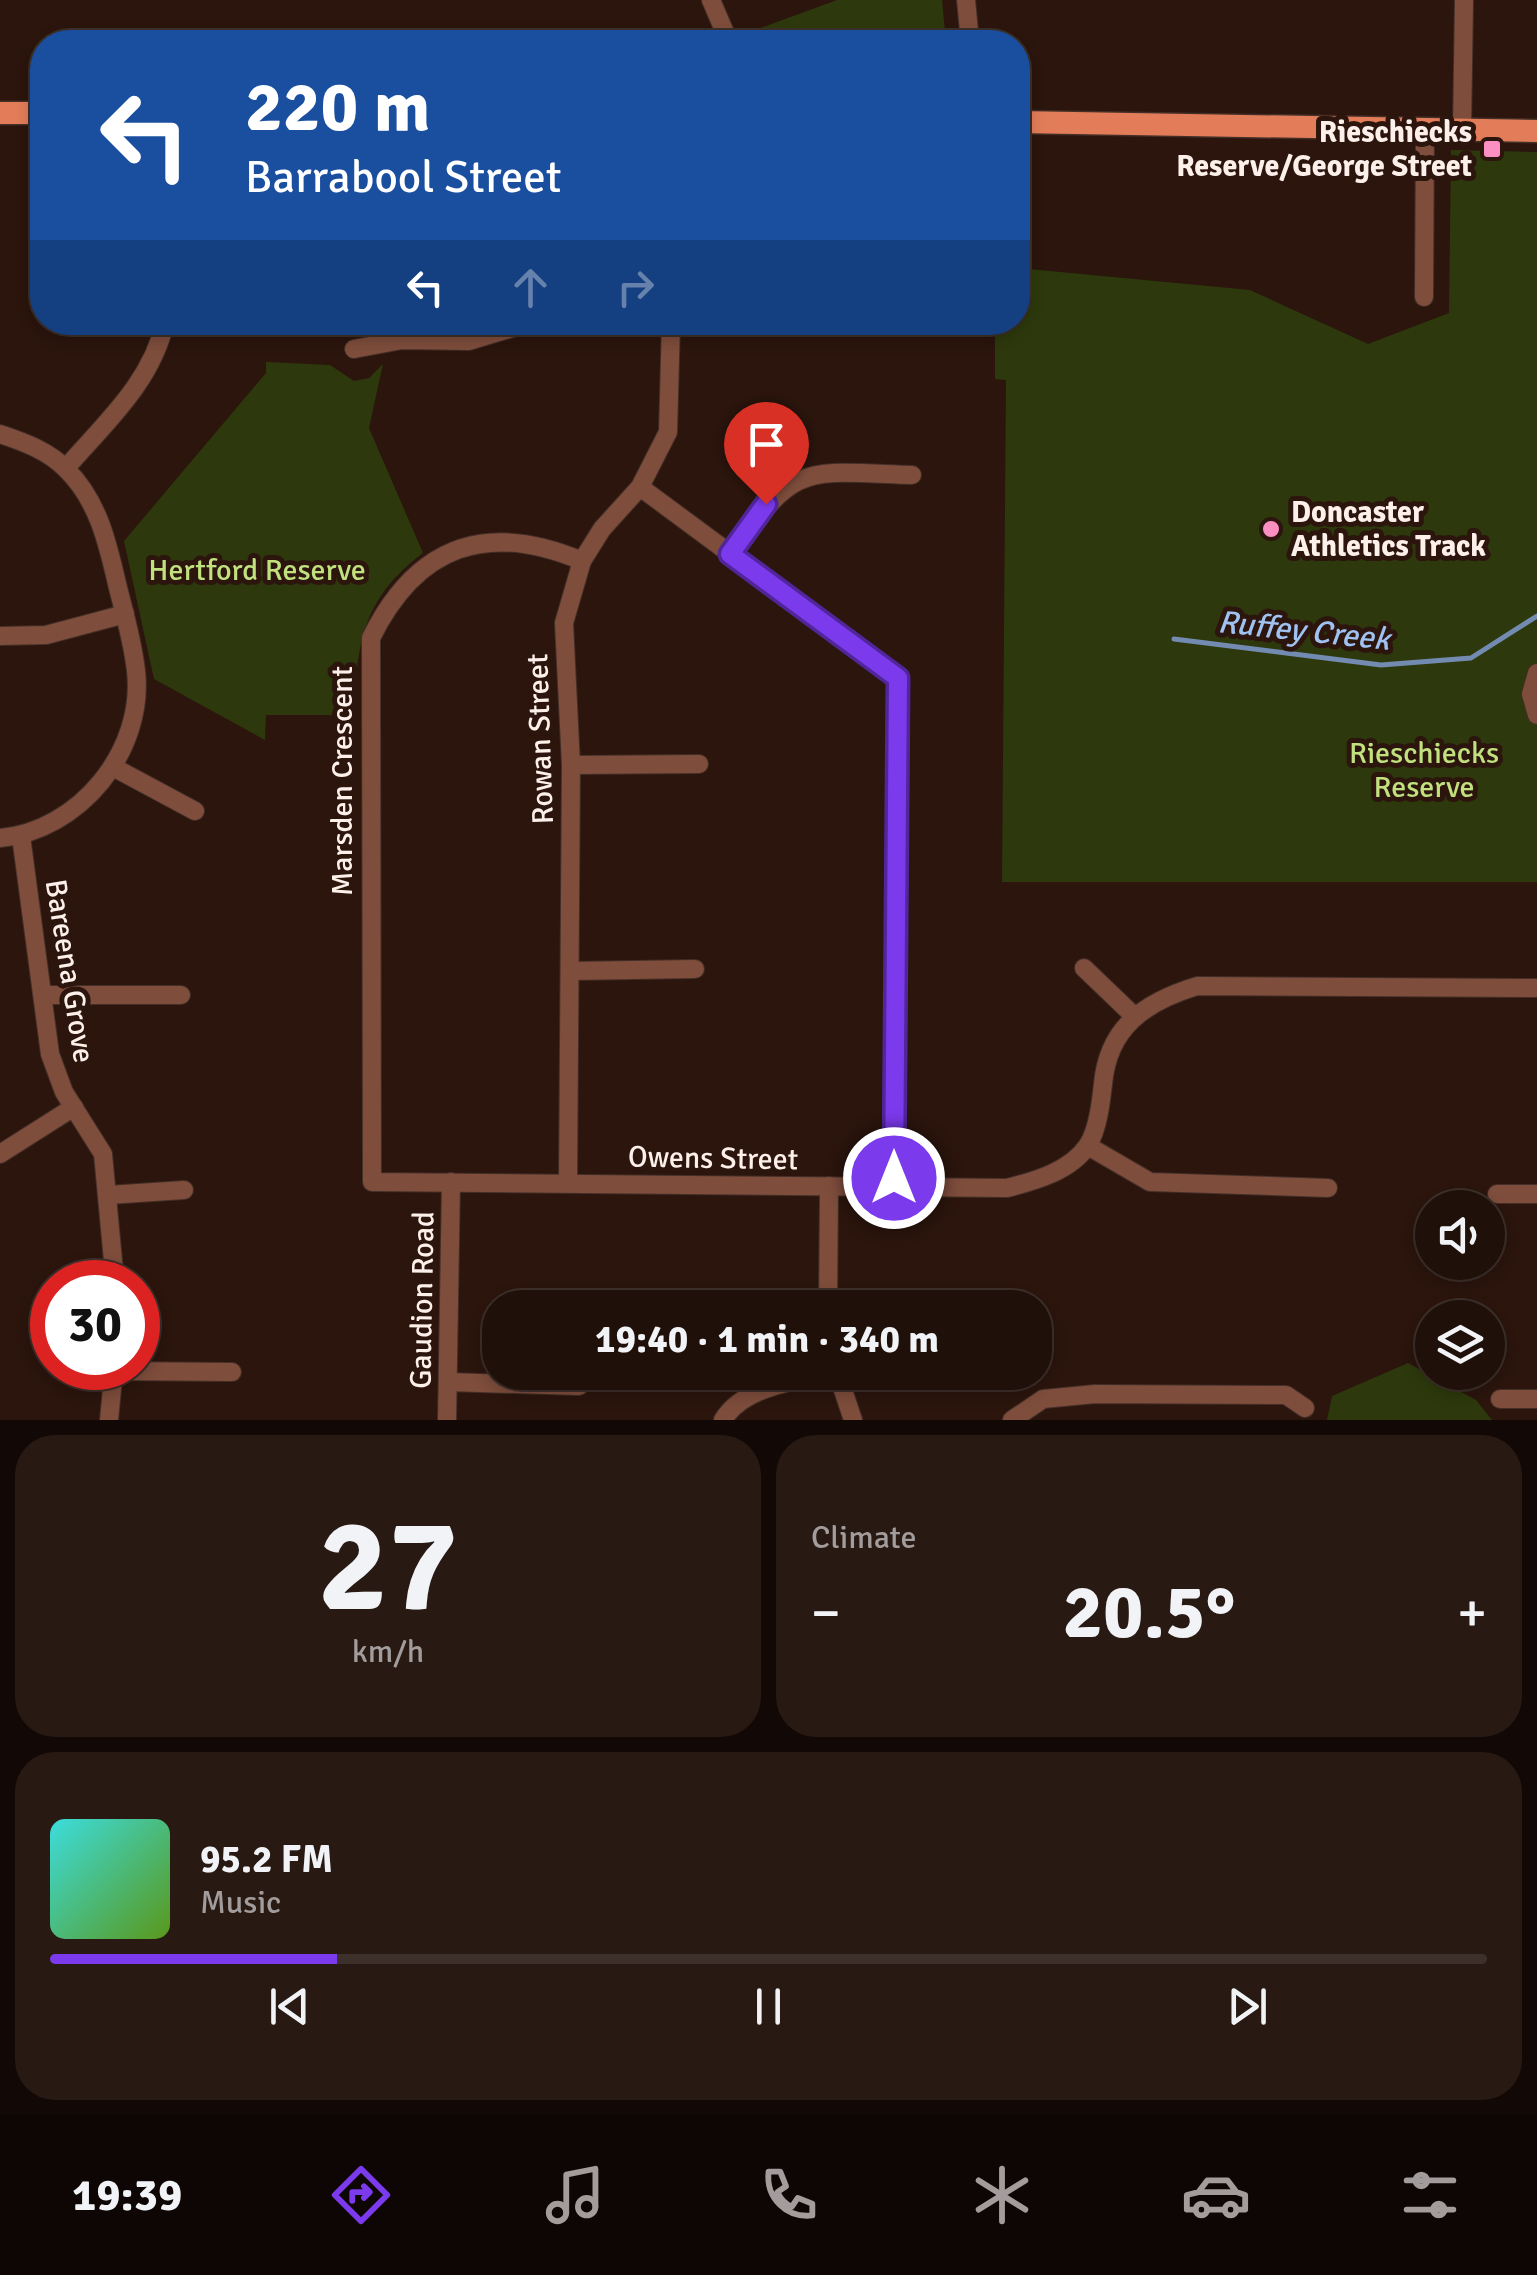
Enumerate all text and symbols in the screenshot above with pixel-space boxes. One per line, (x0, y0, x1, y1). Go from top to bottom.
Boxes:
text: 220 m (245, 64, 430, 150)
icon: left (80, 70, 210, 200)
place label: Rieschiecks Reserve/George Street (1176, 114, 1472, 185)
marker: Rieschiecks Reserve/George Street (1481, 138, 1503, 160)
text: Barrabool Street (245, 150, 562, 205)
icon: left (398, 260, 453, 315)
icon: ahead (503, 260, 558, 315)
icon: right (608, 260, 663, 315)
pin (724, 402, 809, 505)
icon: arrive (739, 417, 794, 472)
place label: Doncaster Athletics Track (1291, 494, 1486, 565)
marker: Doncaster Athletics Track (1260, 518, 1282, 540)
park label: Hertford Reserve (148, 552, 366, 589)
water label: Ruffey Creek (1216, 602, 1395, 659)
street label: Rowan Street (519, 653, 562, 825)
street label: Marsden Crescent (324, 666, 361, 896)
park label: Rieschiecks Reserve (1349, 735, 1499, 806)
street label: Bareena Grove (37, 877, 102, 1066)
position arrow (842, 1126, 946, 1230)
street label: Owens Street (628, 1139, 798, 1178)
map controls (1415, 1190, 1505, 1390)
button: sound (1415, 1190, 1505, 1280)
street label: Gaudion Road (402, 1211, 443, 1389)
speed limit sign: 30 (30, 1260, 160, 1390)
button: layers (1415, 1300, 1505, 1390)
text: 19:40 · 1 min · 340 m (595, 1316, 939, 1363)
text: 27 (318, 1487, 458, 1647)
text: Climate (811, 1518, 917, 1557)
text: 20.5° (1063, 1566, 1236, 1659)
text: − (811, 1579, 841, 1647)
text: + (1457, 1579, 1487, 1647)
text: km/h (352, 1632, 424, 1671)
text: 95.2 FM (200, 1836, 333, 1883)
text: Music (200, 1883, 281, 1922)
icon: previous (262, 1979, 317, 2034)
icon: pause (741, 1979, 796, 2034)
icon: next (1220, 1979, 1275, 2034)
icon: directions (326, 2160, 396, 2230)
icon: music (540, 2160, 610, 2230)
icon: phone (754, 2160, 824, 2230)
icon: climate (967, 2160, 1037, 2230)
icon: car (1181, 2160, 1251, 2230)
icon: filters (1395, 2160, 1465, 2230)
text: 19:39 (72, 2168, 182, 2223)

